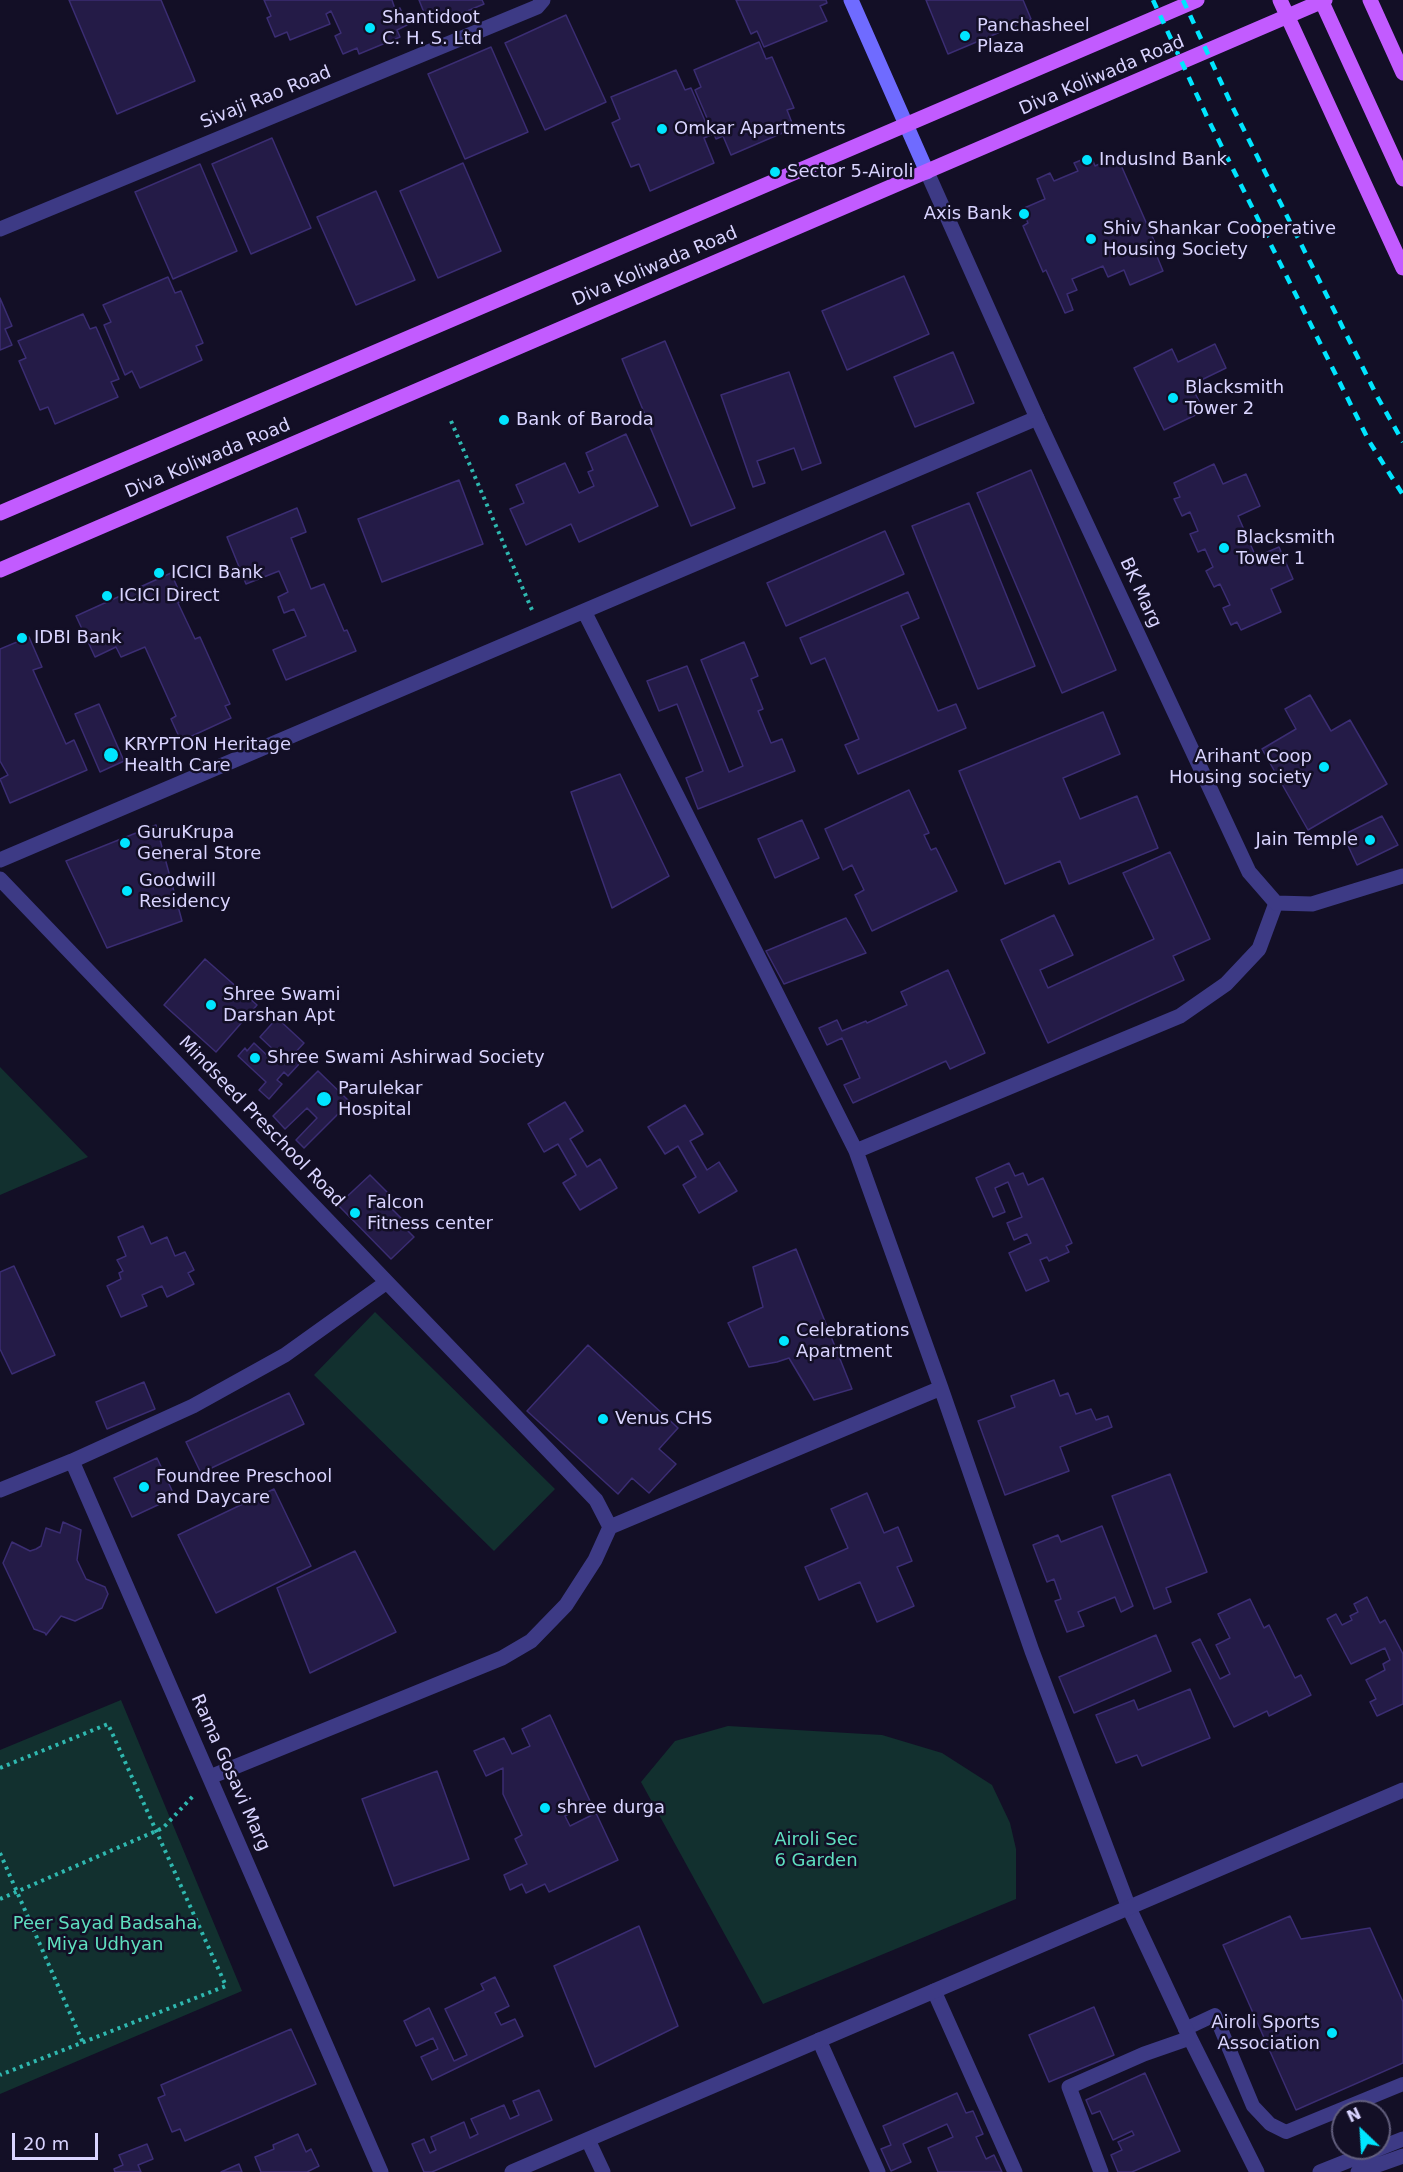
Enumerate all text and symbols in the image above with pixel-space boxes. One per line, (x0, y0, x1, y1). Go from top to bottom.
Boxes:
place label: Shantidoot C. H. S. Ltd (382, 7, 482, 50)
place label: Panchasheel Plaza (977, 15, 1090, 57)
marker: Shantidoot C. H. S. Ltd (363, 21, 377, 35)
marker: Panchasheel Plaza (958, 29, 972, 43)
street label: Diva Koliwada Road (1016, 31, 1188, 121)
street label: Sivaji Rao Road (198, 62, 334, 134)
place label: Omkar Apartments (674, 118, 846, 140)
marker: Omkar Apartments (655, 122, 669, 136)
place label: IndusInd Bank (1099, 149, 1227, 171)
marker: IndusInd Bank (1080, 153, 1094, 167)
place label: Sector 5-Airoli (787, 161, 913, 183)
marker: Sector 5-Airoli (768, 165, 782, 179)
place label: Axis Bank (924, 203, 1012, 225)
marker: Axis Bank (1017, 207, 1031, 221)
place label: Shiv Shankar Cooperative Housing Society (1103, 218, 1336, 260)
street label: Diva Koliwada Road (569, 222, 741, 312)
marker: Shiv Shankar Cooperative Housing Society (1084, 232, 1098, 246)
place label: Blacksmith Tower 2 (1185, 377, 1284, 420)
marker: Blacksmith Tower 2 (1166, 391, 1180, 405)
place label: Bank of Baroda (516, 409, 654, 431)
marker: Bank of Baroda (497, 413, 511, 427)
street label: Diva Koliwada Road (122, 414, 294, 504)
place label: Blacksmith Tower 1 (1236, 527, 1335, 570)
marker: Blacksmith Tower 1 (1217, 541, 1231, 555)
street label: BK Marg (1114, 554, 1166, 632)
place label: ICICI Bank (171, 562, 263, 584)
marker: ICICI Bank (152, 566, 166, 580)
place label: ICICI Direct (119, 585, 220, 607)
marker: ICICI Direct (100, 589, 114, 603)
place label: IDBI Bank (34, 627, 122, 649)
marker: IDBI Bank (15, 631, 29, 645)
place label: KRYPTON Heritage Health Care (124, 734, 291, 777)
marker: KRYPTON Heritage Health Care (102, 746, 120, 764)
place label: Arihant Coop Housing society (1169, 746, 1312, 789)
marker: Arihant Coop Housing society (1317, 760, 1331, 774)
place label: GuruKrupa General Store (137, 822, 261, 864)
place label: Jain Temple (1255, 829, 1358, 851)
marker: Jain Temple (1363, 833, 1377, 847)
marker: GuruKrupa General Store (118, 836, 132, 850)
place label: Goodwill Residency (139, 870, 231, 912)
marker: Goodwill Residency (120, 884, 134, 898)
place label: Shree Swami Darshan Apt (223, 984, 340, 1026)
marker: Shree Swami Darshan Apt (204, 998, 218, 1012)
street label: Mindseed Preschool Road (174, 1032, 348, 1212)
place label: Shree Swami Ashirwad Society (267, 1047, 545, 1069)
marker: Shree Swami Ashirwad Society (248, 1051, 262, 1065)
place label: Parulekar Hospital (338, 1078, 422, 1120)
marker: Parulekar Hospital (315, 1090, 333, 1108)
place label: Falcon Fitness center (367, 1192, 493, 1234)
marker: Falcon Fitness center (348, 1206, 362, 1220)
place label: Celebrations Apartment (796, 1320, 909, 1362)
marker: Celebrations Apartment (777, 1334, 791, 1348)
place label: Venus CHS (615, 1408, 712, 1430)
marker: Venus CHS (596, 1412, 610, 1426)
place label: Foundree Preschool and Daycare (156, 1466, 332, 1508)
marker: Foundree Preschool and Daycare (137, 1480, 151, 1494)
street label: Rama Gosavi Marg (186, 1691, 274, 1855)
place label: shree durga (557, 1797, 665, 1819)
marker: shree durga (538, 1801, 552, 1815)
park label: Airoli Sec 6 Garden (774, 1829, 858, 1872)
park label: Peer Sayad Badsaha Miya Udhyan (13, 1913, 197, 1956)
place label: Airoli Sports Association (1211, 2012, 1320, 2054)
marker: Airoli Sports Association (1325, 2026, 1339, 2040)
north arrow (1331, 2100, 1391, 2160)
text: N (1344, 2104, 1364, 2126)
scale bar (15, 2121, 100, 2159)
text: 20 m (23, 2133, 69, 2154)

